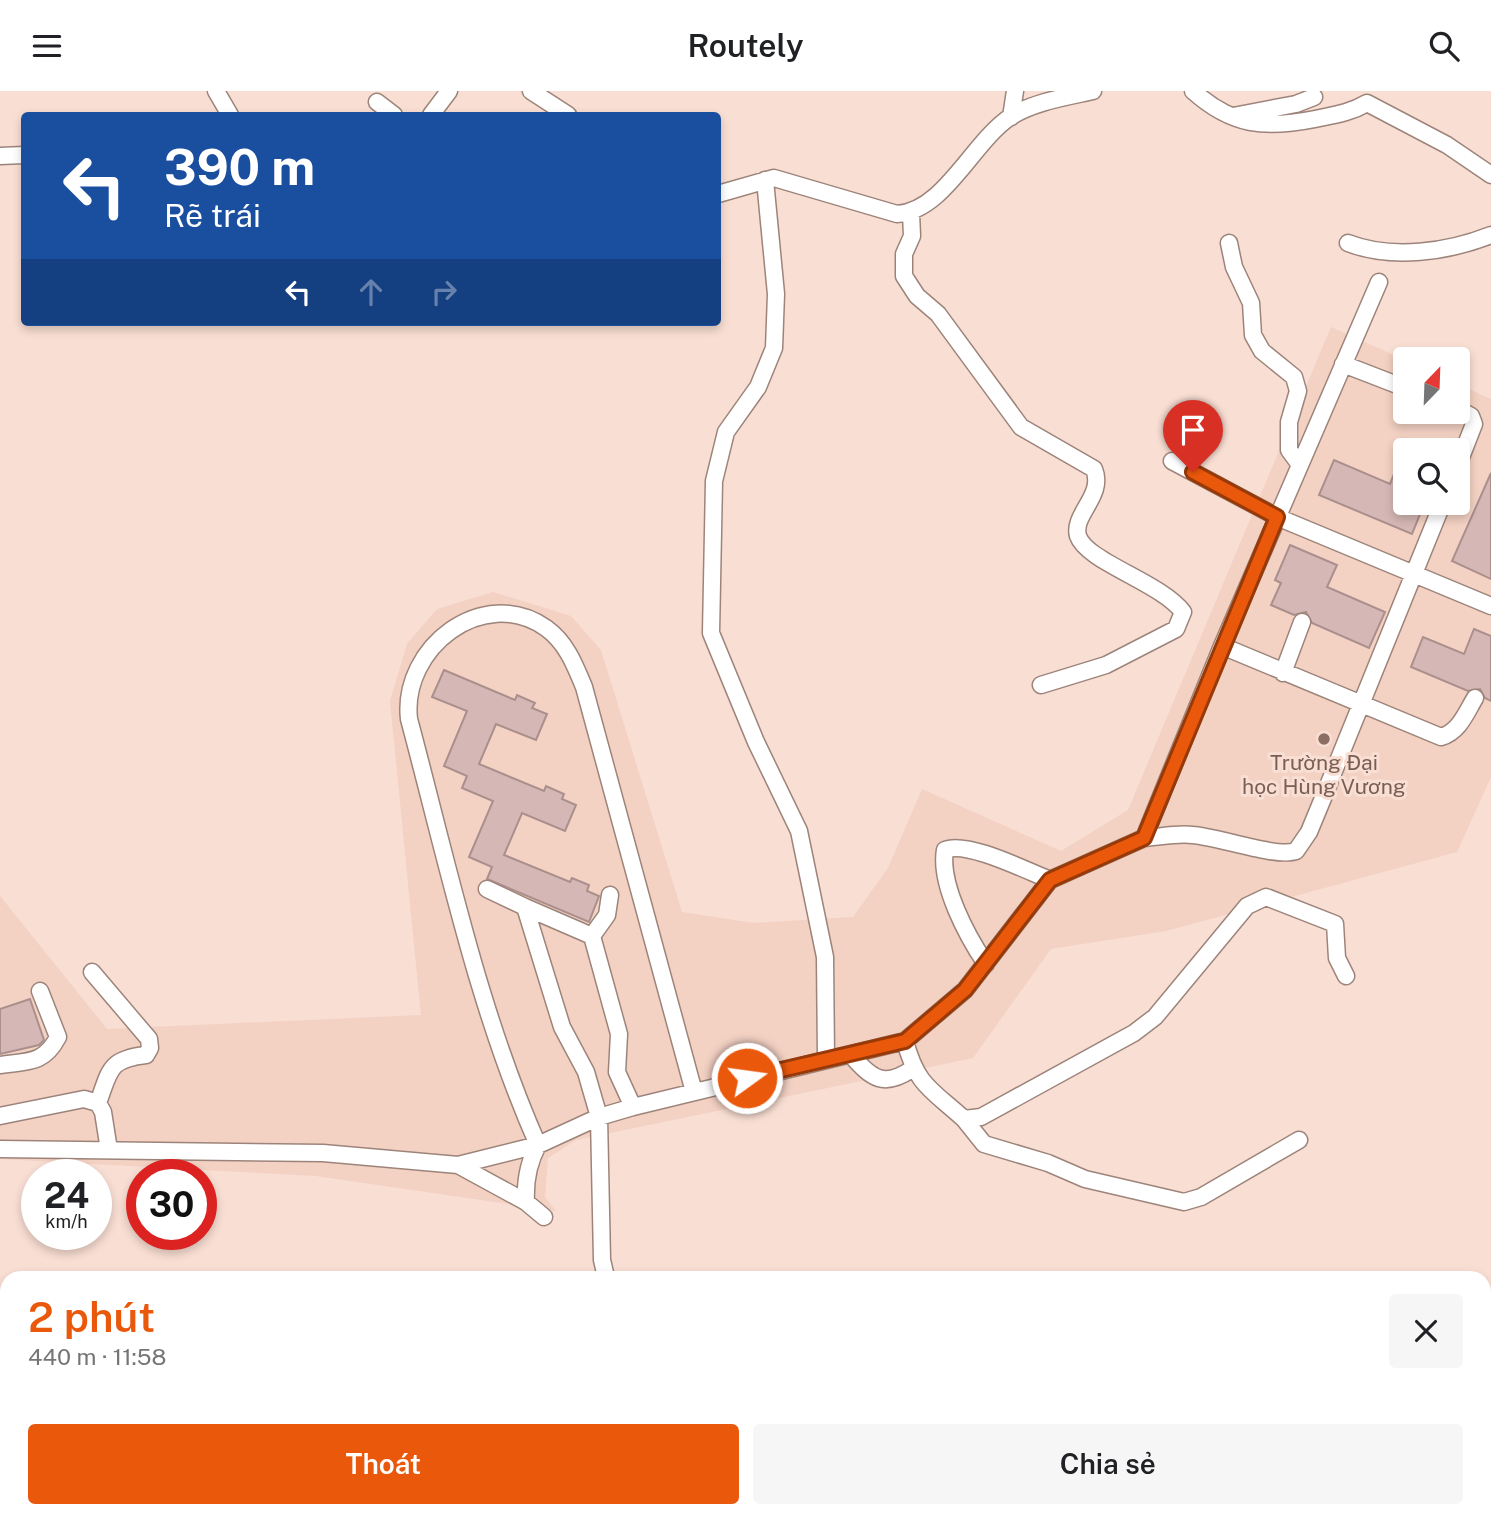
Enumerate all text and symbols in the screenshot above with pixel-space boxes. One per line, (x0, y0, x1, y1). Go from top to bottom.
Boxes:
icon: menu (28, 27, 66, 65)
text: Routely (687, 27, 804, 64)
icon: search (1425, 27, 1463, 65)
text: 390 m (164, 138, 315, 196)
icon: left (49, 140, 140, 231)
text: Rẽ trái (164, 197, 261, 234)
icon: left (279, 273, 317, 311)
icon: ahead (352, 273, 390, 311)
icon: right (425, 273, 463, 311)
north arrow (1393, 347, 1470, 423)
map controls (1393, 347, 1470, 515)
pin (1163, 400, 1223, 472)
icon: arrive (1174, 411, 1212, 449)
button: search (1393, 438, 1470, 515)
marker: Trường Đại học Hùng Vương (1316, 731, 1332, 747)
place label: Trường Đại học Hùng Vương (1242, 750, 1406, 799)
position arrow (710, 1041, 784, 1115)
speed limit sign: 30 (126, 1159, 217, 1250)
text: 24 (44, 1175, 89, 1216)
text: km/h (45, 1211, 88, 1232)
text: 2 phút (28, 1292, 155, 1341)
button: close (1389, 1294, 1463, 1368)
text: 440 m · 11:58 (28, 1343, 166, 1370)
button: Thoát (28, 1424, 739, 1504)
button: Chia sẻ (753, 1424, 1463, 1504)

